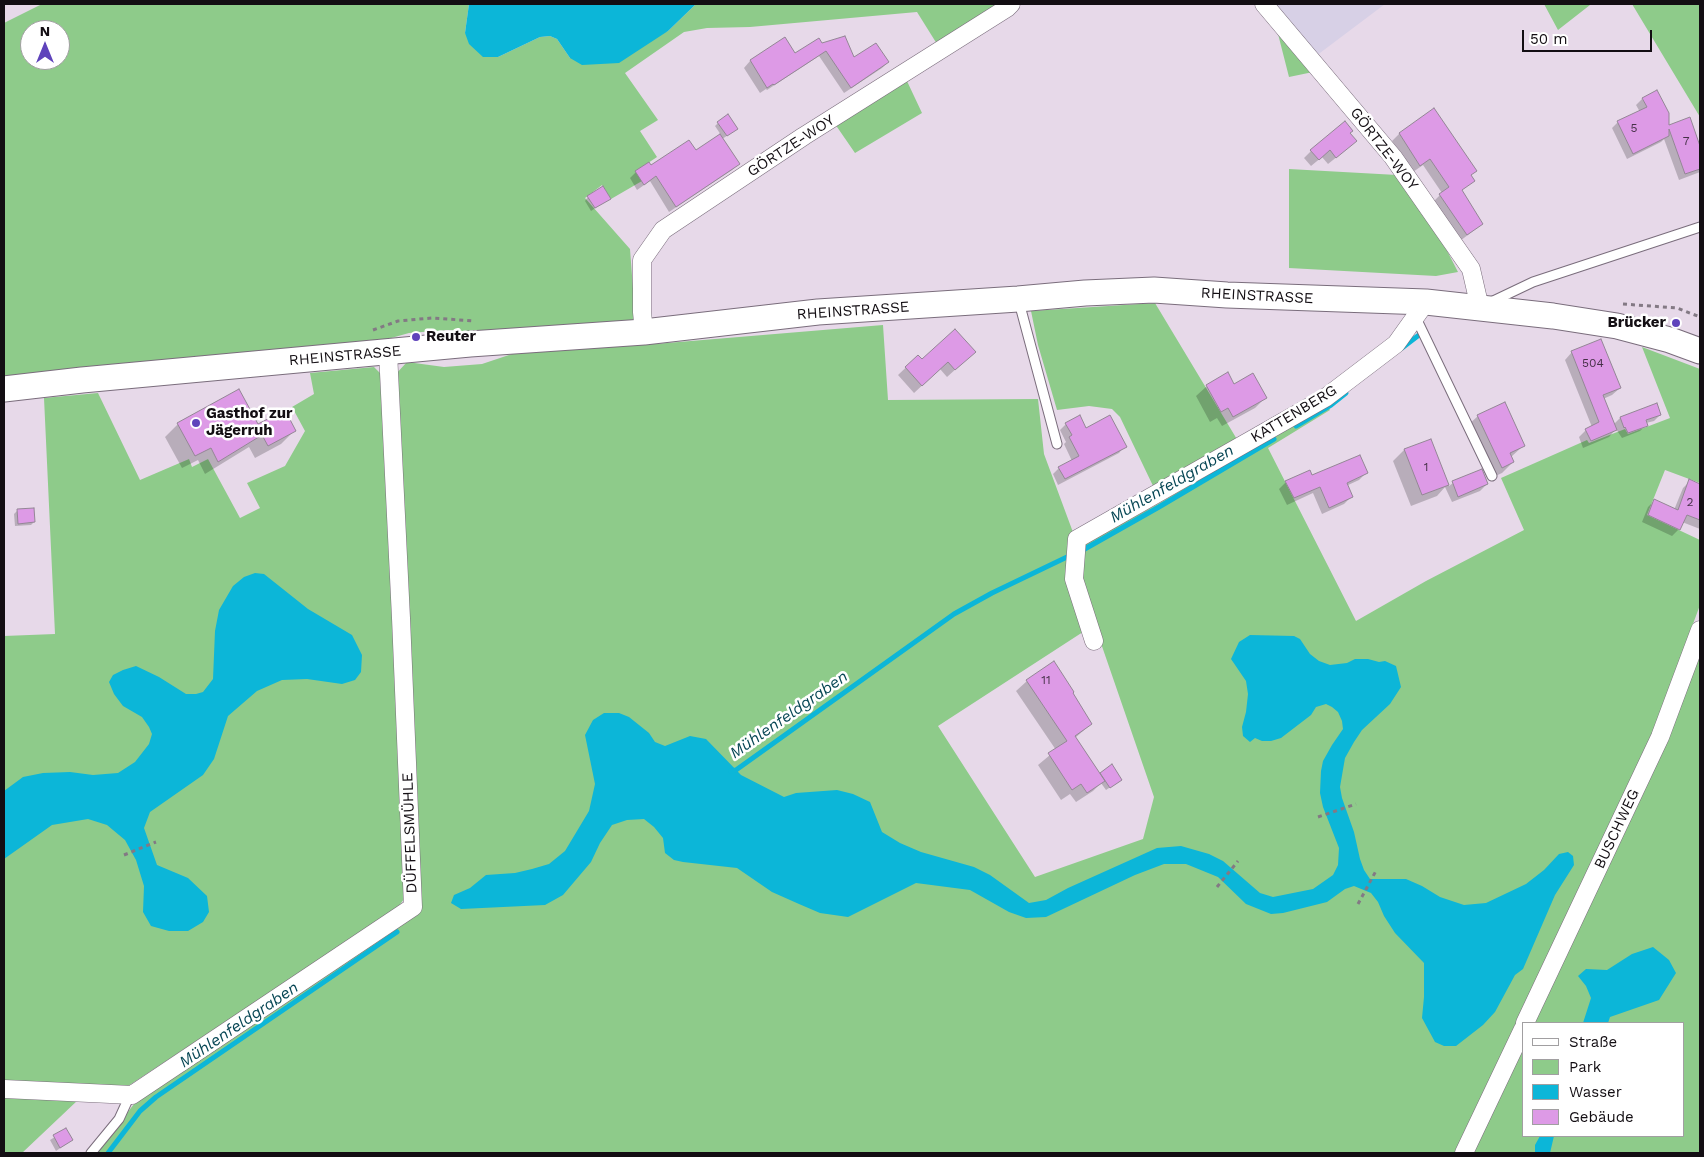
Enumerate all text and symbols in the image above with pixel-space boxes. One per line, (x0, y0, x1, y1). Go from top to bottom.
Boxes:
north arrow (20, 20, 70, 70)
scale bar (1524, 20, 1654, 52)
text: N (40, 23, 50, 39)
text: 50 m (1530, 30, 1567, 48)
street label: GÖRTZE-WOY (1346, 104, 1422, 194)
street label: GÖRTZE-WOY (744, 111, 838, 181)
house number: 5 (1631, 121, 1637, 135)
house number: 7 (1683, 134, 1689, 148)
street label: RHEINSTRASSE (1200, 284, 1314, 308)
street label: RHEINSTRASSE (796, 298, 910, 324)
place label: Brücker (1607, 314, 1666, 332)
marker: Brücker (1670, 317, 1682, 329)
place label: Reuter (426, 328, 476, 346)
marker: Reuter (410, 331, 422, 343)
street label: RHEINSTRASSE (288, 342, 402, 370)
house number: 504 (1582, 356, 1604, 370)
street label: KATTENBERG (1248, 381, 1340, 447)
place label: Gasthof zur Jägerruh (206, 405, 292, 440)
marker: Gasthof zur Jägerruh (190, 417, 202, 429)
water label: Mühlenfeldgraben (1107, 441, 1237, 527)
house number: 1 (1424, 460, 1428, 474)
house number: 2 (1687, 495, 1693, 509)
water label: Mühlenfeldgraben (726, 667, 852, 763)
house number: 11 (1041, 673, 1051, 687)
street label: DÜFFELSMÜHLE (399, 772, 421, 894)
street label: BUSCHWEG (1591, 786, 1643, 872)
water label: Mühlenfeldgraben (176, 978, 302, 1072)
legend (1522, 1022, 1684, 1137)
text: Straße (1569, 1033, 1617, 1051)
text: Park (1569, 1058, 1601, 1076)
text: Wasser (1569, 1083, 1622, 1101)
text: Gebäude (1569, 1108, 1634, 1126)

